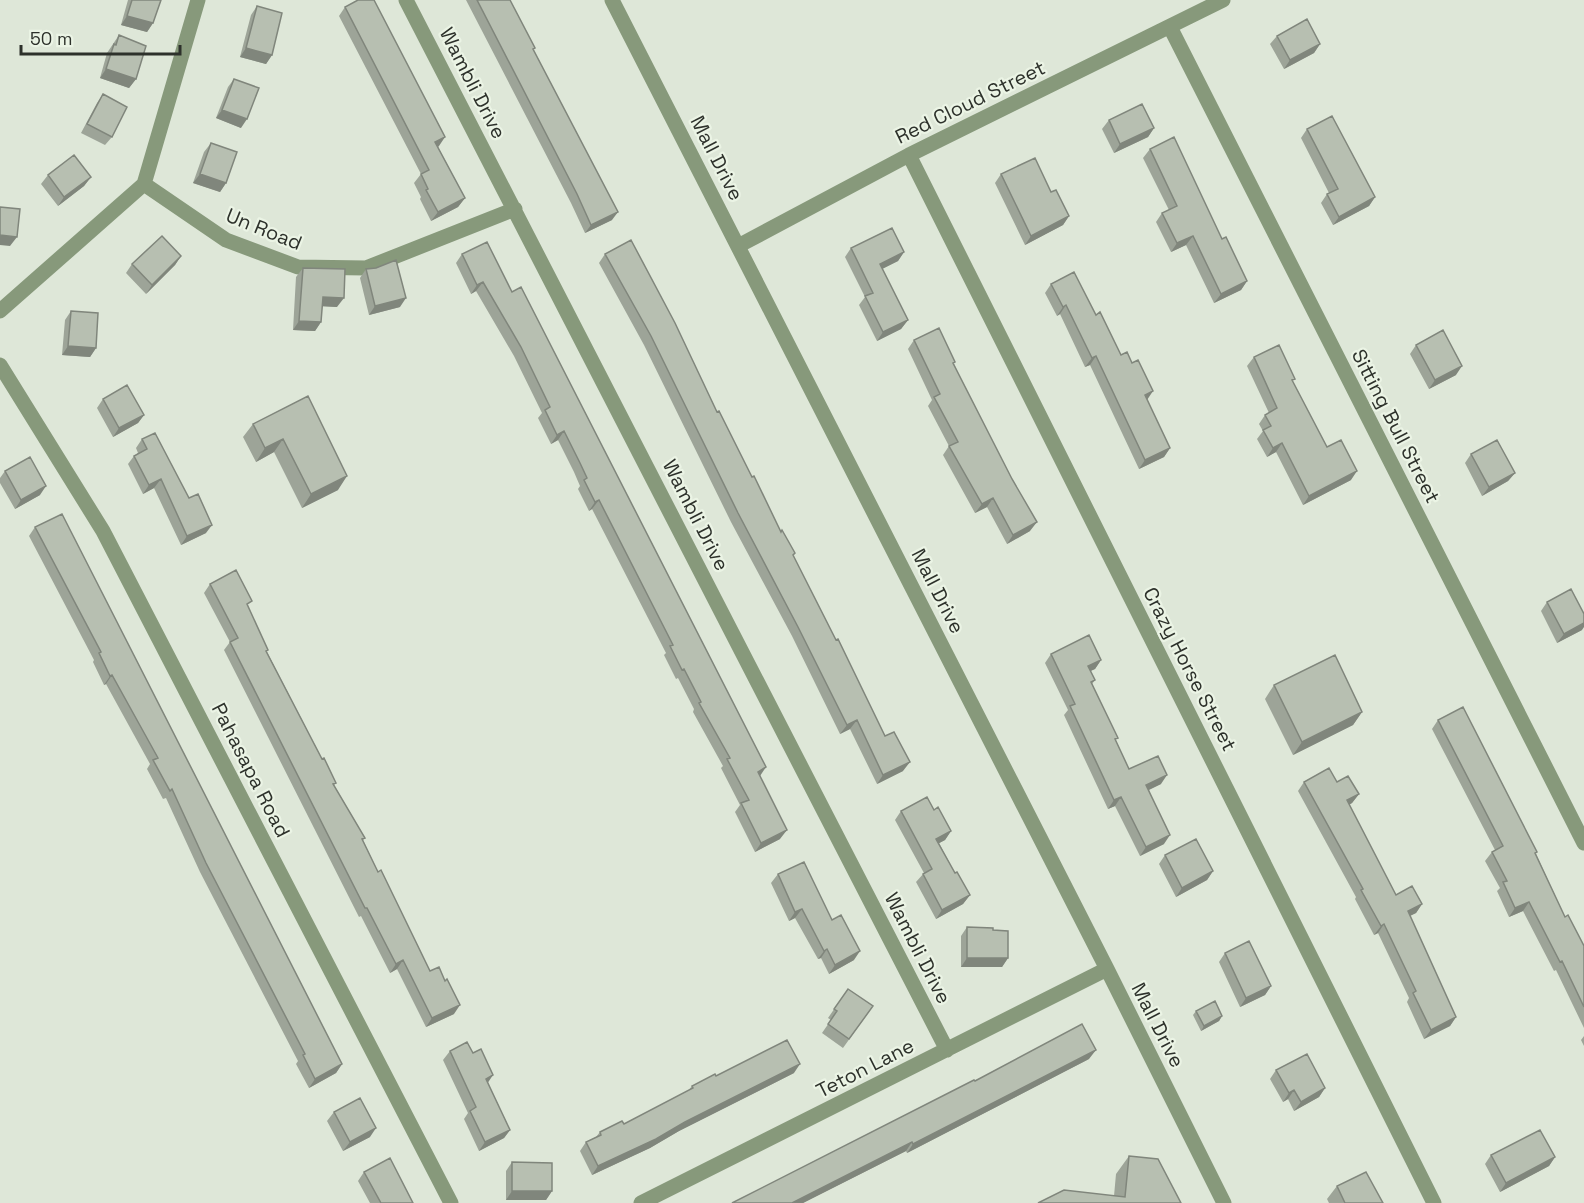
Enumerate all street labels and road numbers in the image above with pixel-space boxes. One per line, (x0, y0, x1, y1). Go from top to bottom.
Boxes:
street label: Wambli Drive (434, 23, 512, 143)
street label: Red Cloud Street (891, 54, 1049, 150)
street label: Mall Drive (685, 111, 749, 205)
street label: Un Road (222, 202, 306, 256)
street label: Sitting Bull Street (1346, 345, 1446, 507)
street label: Wambli Drive (657, 455, 735, 575)
street label: Mall Drive (906, 544, 970, 638)
street label: Crazy Horse Street (1137, 583, 1243, 755)
street label: Pahasapa Road (206, 698, 296, 842)
street label: Wambli Drive (879, 888, 957, 1008)
street label: Mall Drive (1126, 978, 1190, 1072)
street label: Teton Lane (812, 1032, 918, 1104)

